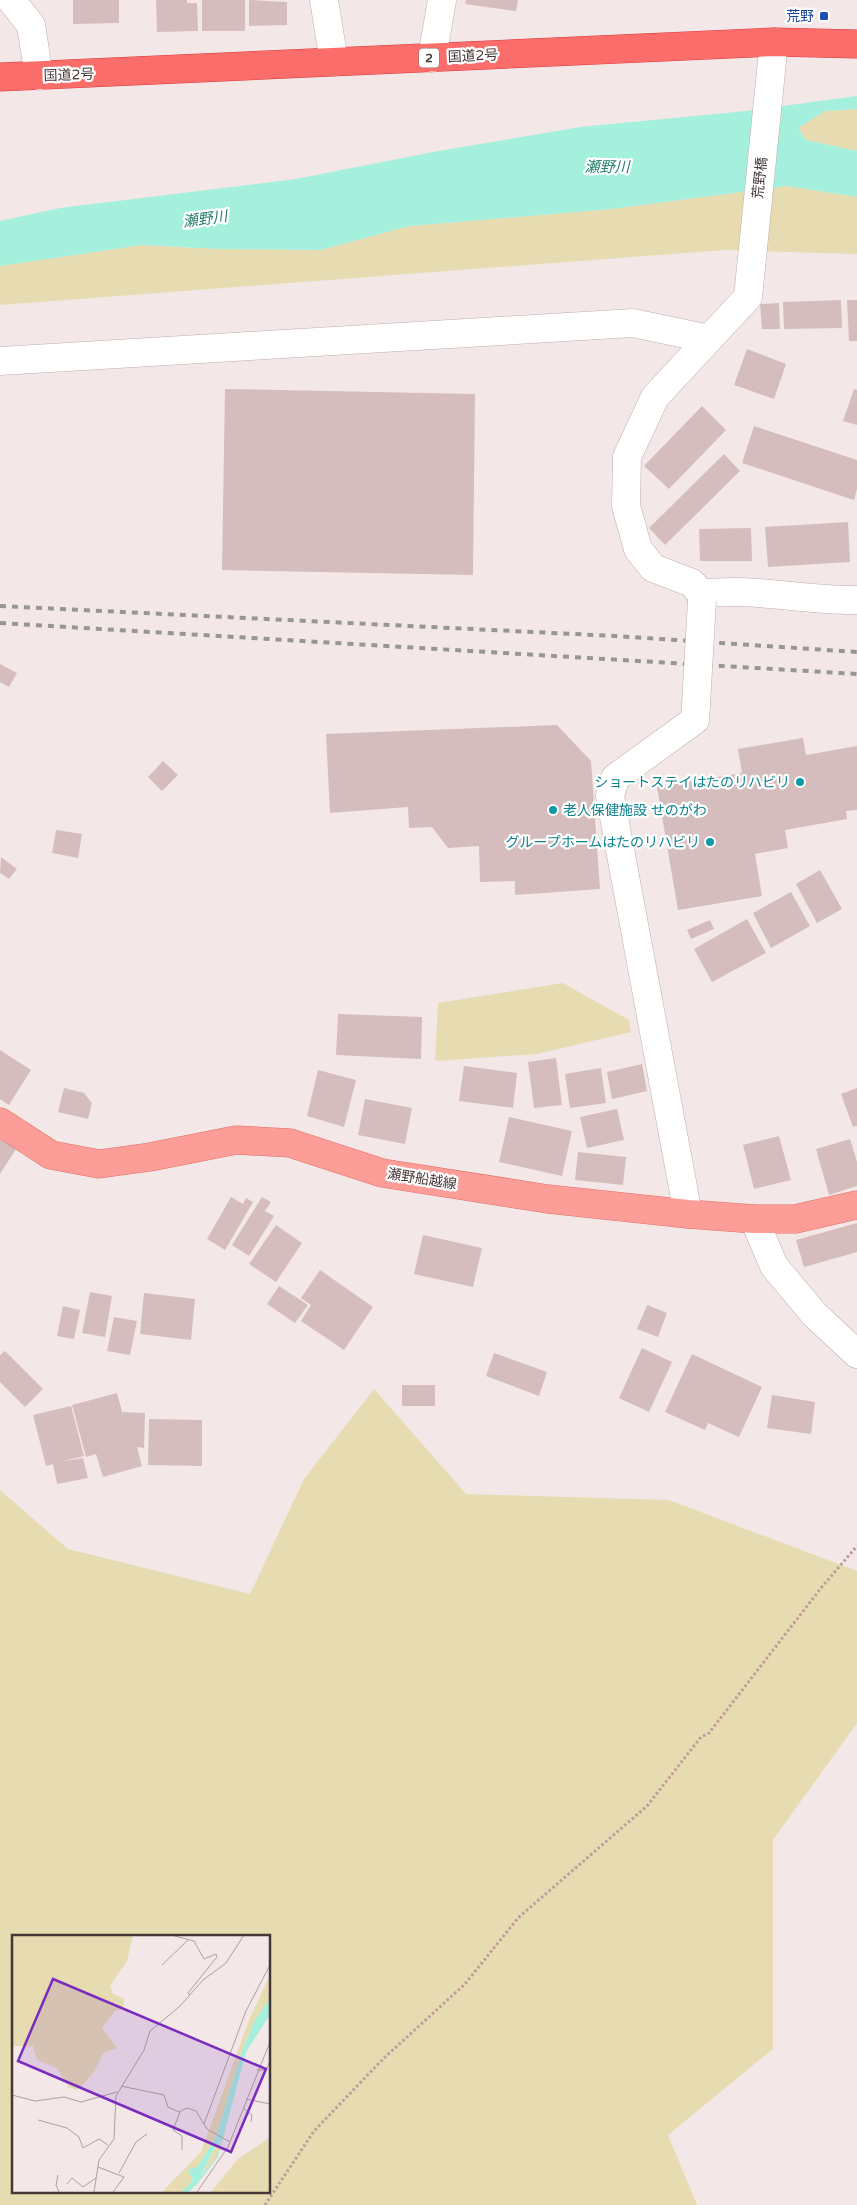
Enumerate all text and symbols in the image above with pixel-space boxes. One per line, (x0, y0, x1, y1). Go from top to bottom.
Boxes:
place label: 荒野 (786, 8, 814, 25)
marker: 荒野 (818, 10, 830, 22)
street label: 国道2号 (447, 46, 499, 66)
road number: 2 (419, 48, 439, 68)
street label: 国道2号 (43, 66, 95, 84)
street label: 荒野橋 (749, 156, 771, 200)
water label: 瀬野川 (584, 158, 631, 176)
water label: 瀬野川 (181, 207, 231, 231)
place label: ショートステイはたのリハビリ (594, 774, 790, 791)
marker: ショートステイはたのリハビリ (794, 776, 806, 788)
place label: 老人保健施設 せのがわ (563, 802, 707, 819)
marker: 老人保健施設 せのがわ (547, 804, 559, 816)
place label: グループホームはたのリハビリ (506, 834, 700, 851)
marker: グループホームはたのリハビリ (704, 836, 716, 848)
street label: 瀬野船越線 (386, 1165, 458, 1193)
inset map (12, 1935, 270, 2192)

